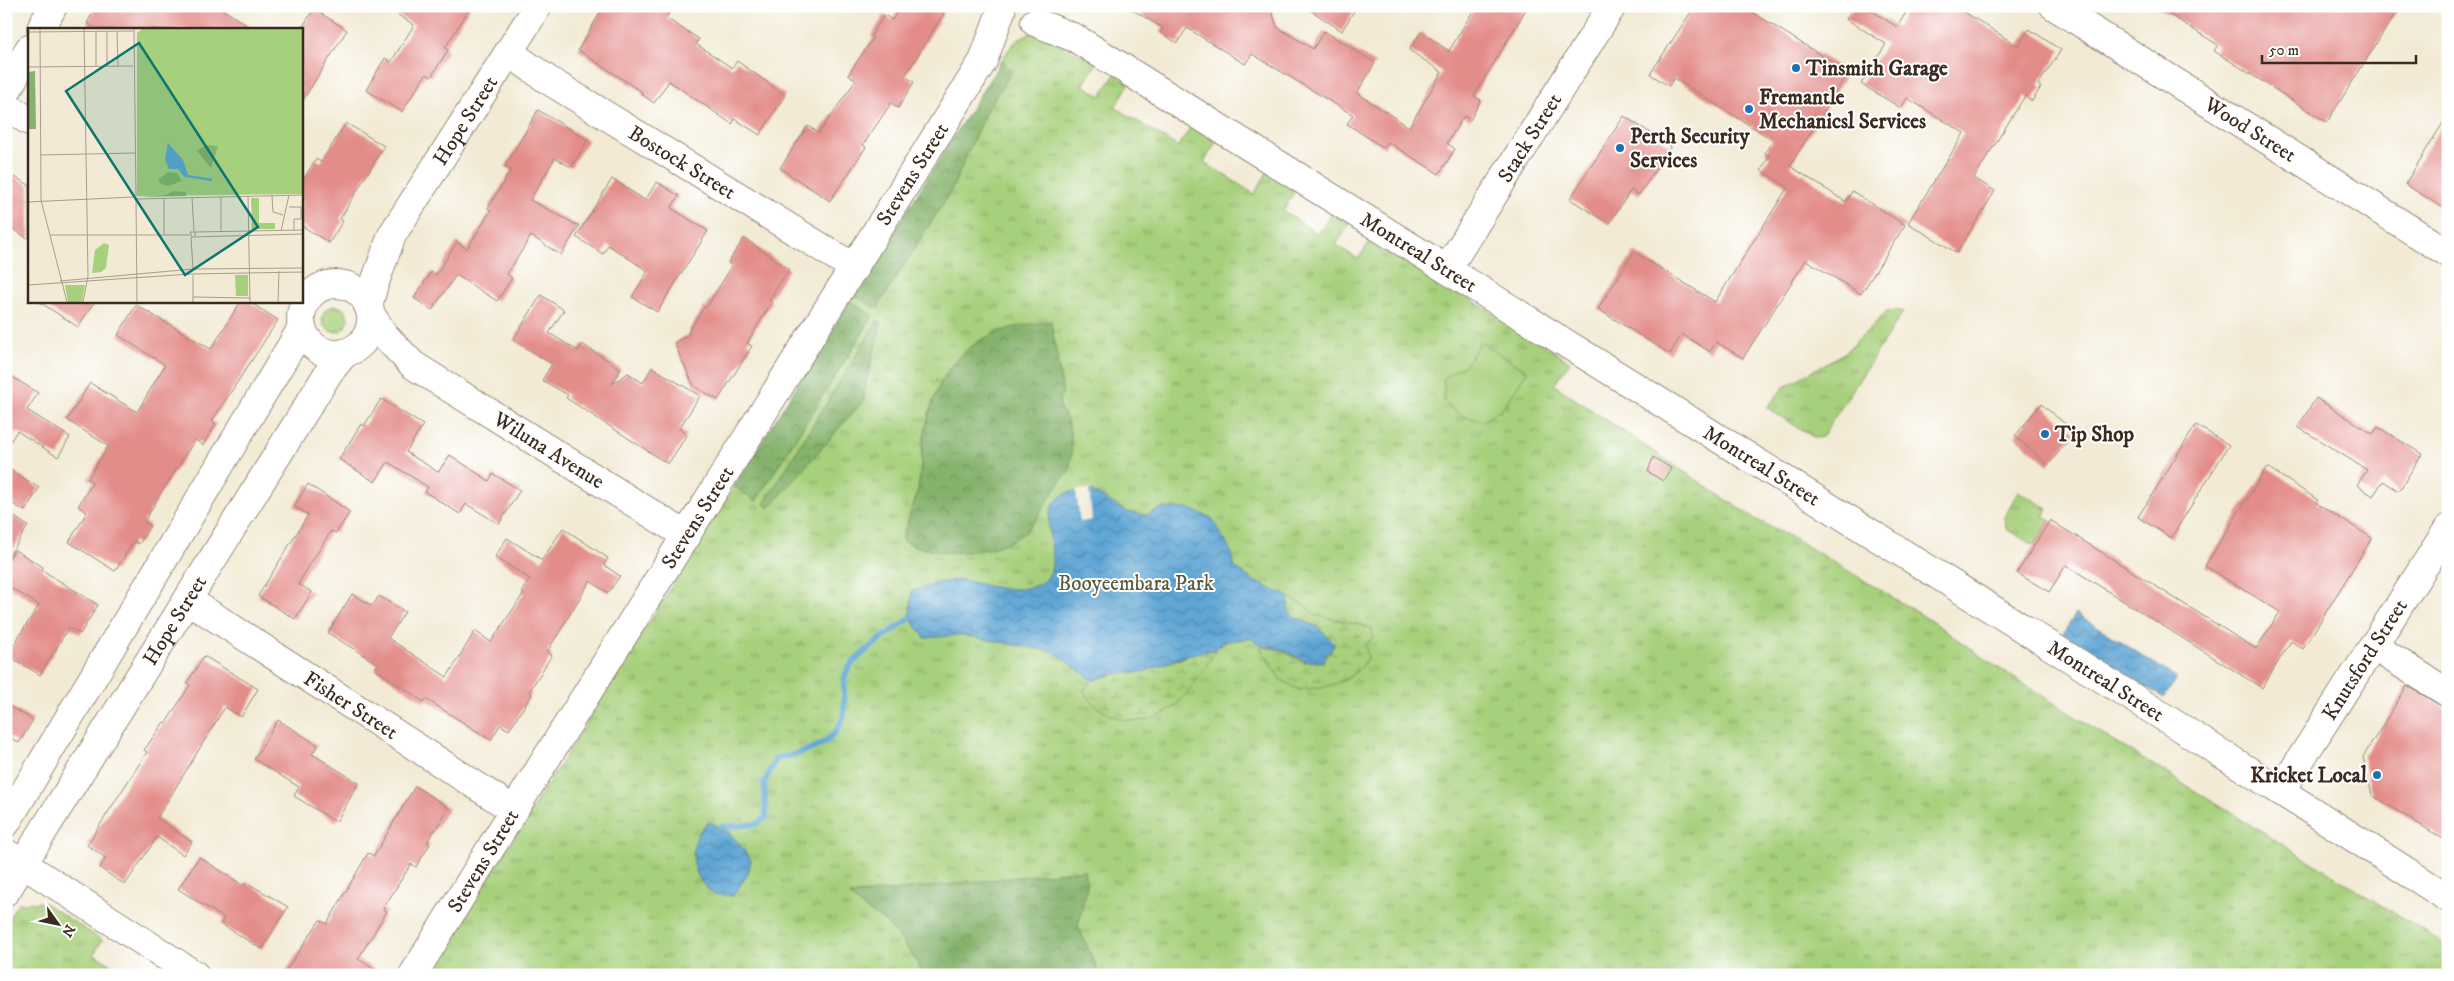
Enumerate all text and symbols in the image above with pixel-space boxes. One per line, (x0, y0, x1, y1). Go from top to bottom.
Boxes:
inset map (28, 28, 302, 302)
scale bar (2262, 32, 2415, 64)
text: 50 m (2269, 41, 2299, 60)
place label: Tinsmith Garage (1805, 56, 1948, 82)
marker: Tinsmith Garage (1790, 62, 1802, 74)
street label: Hope Street (428, 71, 504, 170)
place label: Fremantle Mechanicsl Services (1759, 85, 1926, 135)
street label: Stack Street (1493, 89, 1568, 188)
street label: Wood Street (2198, 91, 2301, 169)
marker: Fremantle Mechanicsl Services (1743, 103, 1755, 115)
street label: Stevens Street (871, 118, 955, 231)
street label: Bostock Street (623, 120, 740, 206)
place label: Perth Security Services (1630, 124, 1750, 174)
marker: Perth Security Services (1614, 142, 1626, 154)
street label: Montreal Street (1355, 207, 1482, 299)
street label: Wiluna Avenue (487, 406, 609, 495)
street label: Montreal Street (1698, 420, 1825, 512)
place label: Tip Shop (2054, 422, 2134, 448)
marker: Tip Shop (2039, 428, 2051, 440)
street label: Stevens Street (656, 461, 740, 574)
street label: Hope Street (138, 571, 213, 670)
park label: Booyeembara Park (1058, 571, 1215, 597)
street label: Knutsford Street (2317, 594, 2414, 725)
street label: Montreal Street (2042, 635, 2169, 728)
street label: Fisher Street (299, 666, 403, 746)
place label: Kricket Local (2250, 763, 2368, 789)
marker: Kricket Local (2371, 769, 2383, 781)
street label: Stevens Street (442, 805, 525, 918)
north arrow (32, 898, 82, 948)
text: N (57, 921, 79, 941)

